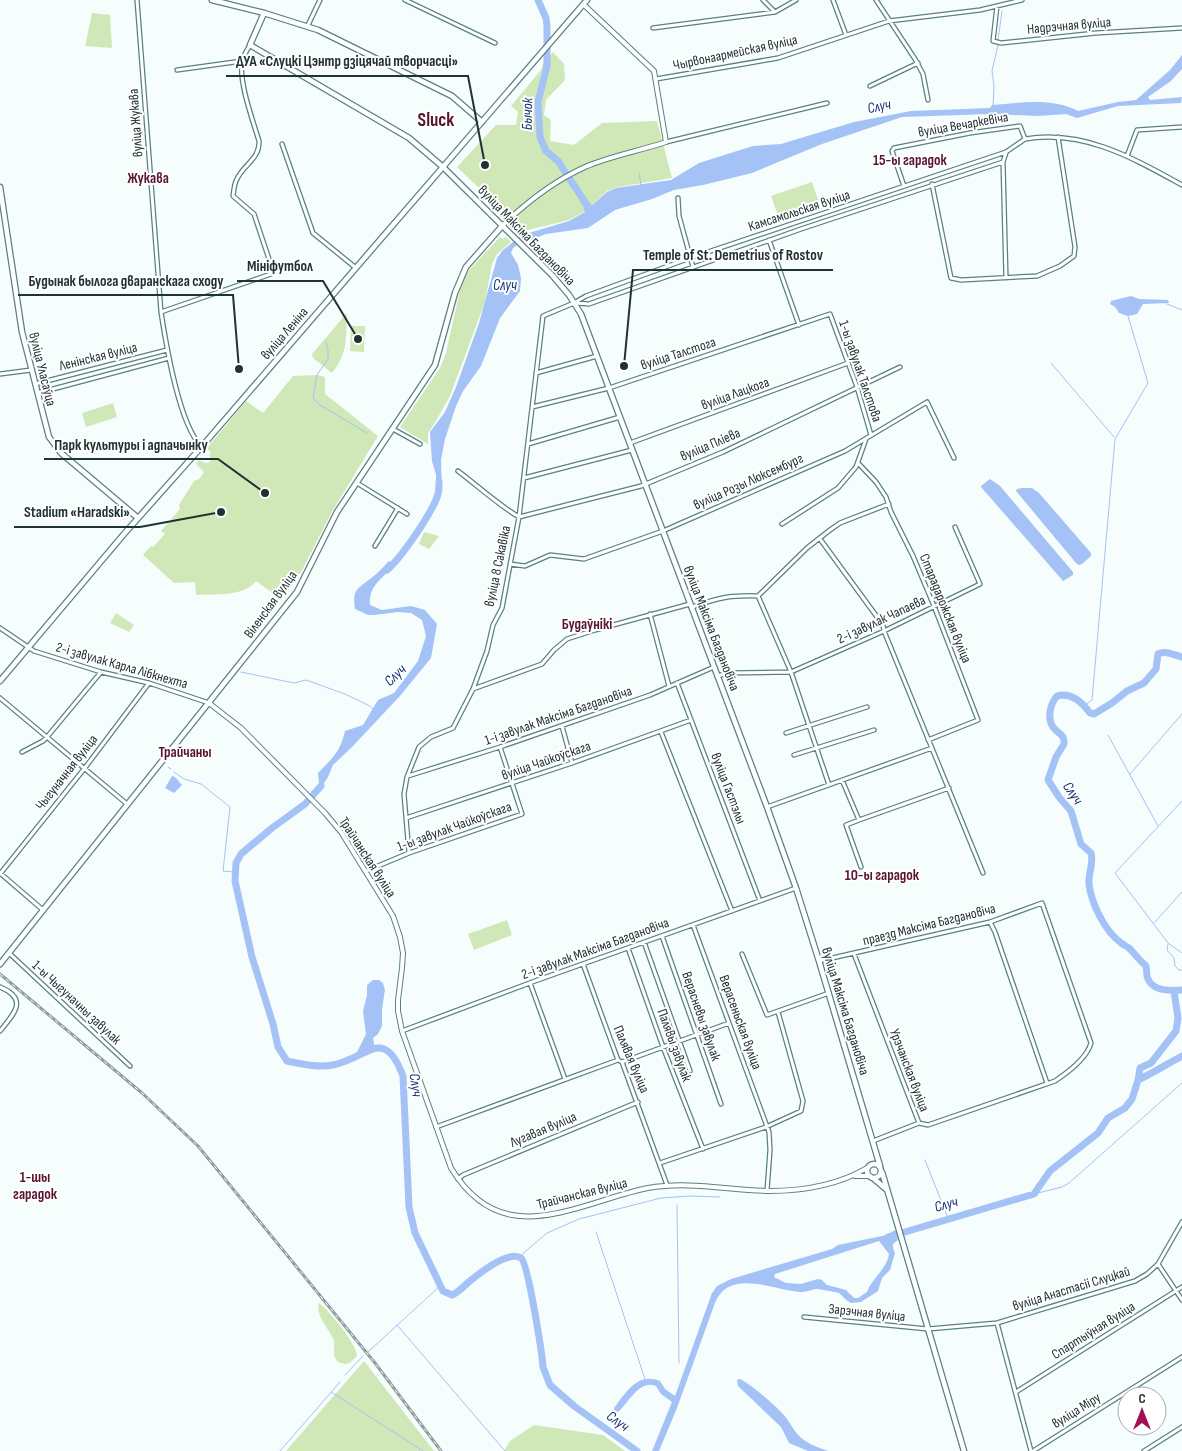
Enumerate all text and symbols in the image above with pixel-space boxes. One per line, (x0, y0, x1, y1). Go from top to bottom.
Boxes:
street label: Надрэчная вуліца (1026, 13, 1112, 38)
street label: Чырвонаармейская вуліца (671, 31, 799, 74)
callout: ДУА «Слуцкі Цэнтр дзіцячай творчасці» (226, 46, 468, 76)
text: ДУА «Слуцкі Цэнтр дзіцячай творчасці» (236, 52, 459, 71)
street label: вуліца Жукава (125, 88, 146, 158)
water label: Случ (866, 95, 893, 118)
water label: Бычок (518, 96, 537, 130)
street label: вуліца Вечаркевіча (917, 108, 1009, 141)
district label: Sluck (418, 109, 454, 132)
district label: 15-ы гарадок (873, 151, 948, 170)
district label: Жукава (127, 169, 169, 188)
street label: вуліца Максіма Багдановіча (474, 182, 579, 289)
street label: Камсамольская вуліца (746, 186, 852, 235)
callout: Temple of St. Demetrius of Rostov (633, 240, 833, 270)
text: Temple of St. Demetrius of Rostov (643, 246, 824, 265)
callout: Мініфутбол (237, 251, 323, 281)
text: Мініфутбол (247, 257, 313, 276)
callout: Будынак былога дваранскага сходу (18, 265, 233, 295)
text: Будынак былога дваранскага сходу (28, 272, 224, 291)
water label: Случ (493, 276, 517, 295)
street label: вуліца Леніна (257, 304, 312, 363)
street label: 1-ы завулак Талстова (835, 318, 886, 424)
street label: вуліца Уласаўца (25, 331, 60, 408)
street label: вуліца Талстога (638, 333, 718, 374)
street label: Ленінская вуліца (56, 339, 139, 375)
street label: вуліца Лацкога (699, 373, 772, 414)
street label: вуліца Пліева (678, 424, 743, 465)
callout: Парк культуры і адпачынку (44, 429, 218, 459)
text: Парк культуры і адпачынку (54, 436, 208, 455)
street label: вуліца Розы Люксембург (691, 450, 806, 513)
callout: Stadium «Haradski» (14, 497, 140, 527)
text: Stadium «Haradski» (24, 503, 130, 522)
street label: вуліца 8 Сакавіка (481, 524, 514, 608)
street label: Старадарожская вуліца (916, 551, 975, 665)
street label: вуліца Максіма Багдановіча (680, 563, 743, 693)
street label: Віленская вуліца (240, 567, 301, 641)
street label: 2-і завулак Чапаева (834, 592, 928, 647)
district label: Будаўнікі (562, 615, 612, 634)
street label: 2-і завулак Карла Лібкнехта (54, 639, 190, 692)
water label: Случ (380, 660, 411, 690)
street label: 1-і завулак Максіма Багдановіча (482, 682, 634, 749)
street label: Чыгуначная вуліца (32, 731, 101, 813)
street label: вуліца Чайкоўскага (499, 737, 593, 784)
district label: Трайчаны (158, 743, 212, 762)
street label: вуліца Гастэлы (707, 750, 750, 826)
water label: Случ (1058, 778, 1087, 809)
street label: 1-ы завулак Чайкоўскага (395, 798, 514, 855)
street label: Трайчанская вуліца (335, 814, 400, 901)
district label: 10-ы гарадок (845, 866, 920, 885)
street label: праезд Максіма Багдановіча (861, 900, 997, 949)
street label: 2-і завулак Максіма Багдановіча (519, 914, 671, 983)
street label: вуліца Максіма Багдановіча (818, 945, 873, 1077)
street label: 1-ы Чыгуначны завулак (28, 957, 125, 1049)
street label: Верасневы завулак (678, 969, 725, 1064)
street label: Верасеньская вуліца (716, 973, 766, 1072)
street label: Палявы завулак (654, 1006, 696, 1085)
street label: Палявая вуліца (610, 1023, 653, 1096)
street label: Урэчанская вуліца (886, 1026, 933, 1114)
water label: Случ (404, 1072, 427, 1098)
street label: Лугавая вуліца (507, 1108, 579, 1151)
district label: 1-шы гарадок (13, 1168, 58, 1204)
street label: Трайчанская вуліца (535, 1174, 629, 1213)
water label: Случ (932, 1192, 960, 1217)
street label: вуліца Анастасіі Слуцкай (1010, 1262, 1132, 1314)
street label: Спартыўная вуліца (1048, 1298, 1138, 1363)
street label: Зарэчная вуліца (828, 1300, 906, 1325)
north arrow (1117, 1386, 1167, 1436)
street label: вуліца Міру (1049, 1389, 1104, 1432)
text: С (1138, 1390, 1146, 1407)
water label: Случ (603, 1407, 633, 1436)

